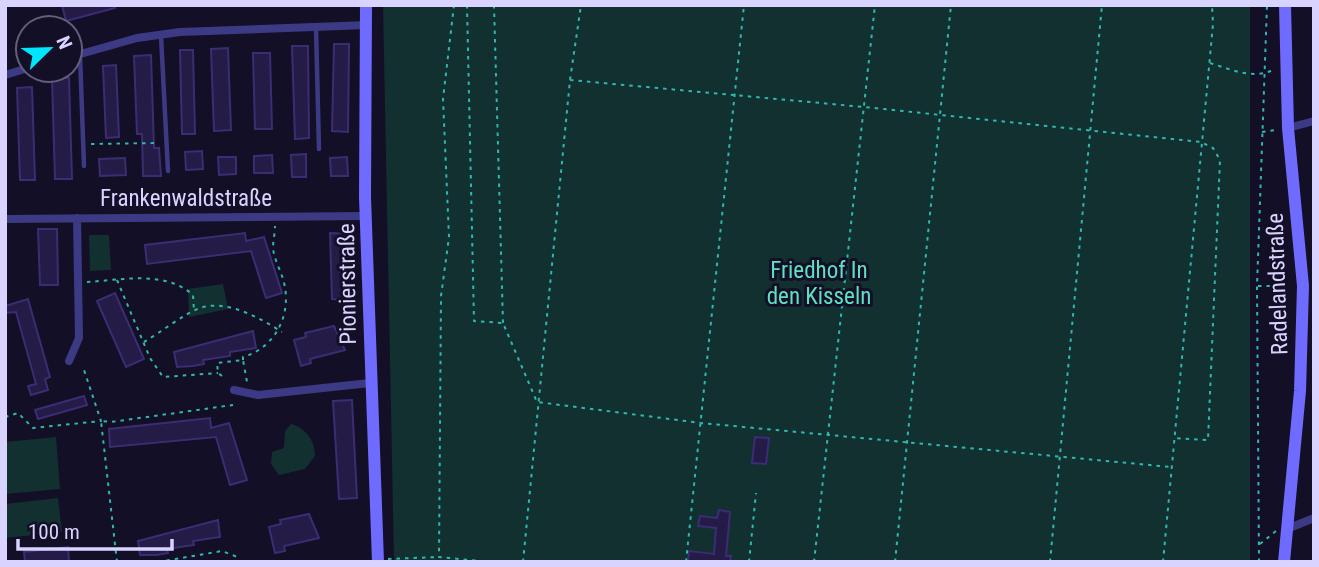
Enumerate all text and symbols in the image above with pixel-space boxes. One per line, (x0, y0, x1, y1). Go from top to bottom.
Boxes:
north arrow (14, 14, 84, 84)
text: N (51, 33, 77, 52)
street label: Frankenwaldstraße (100, 185, 272, 212)
street label: Radelandstraße (1262, 213, 1293, 355)
street label: Pionierstraße (333, 223, 362, 345)
park label: Friedhof In den Kisseln (767, 257, 871, 310)
scale bar (18, 508, 172, 552)
text: 100 m (28, 520, 80, 544)

